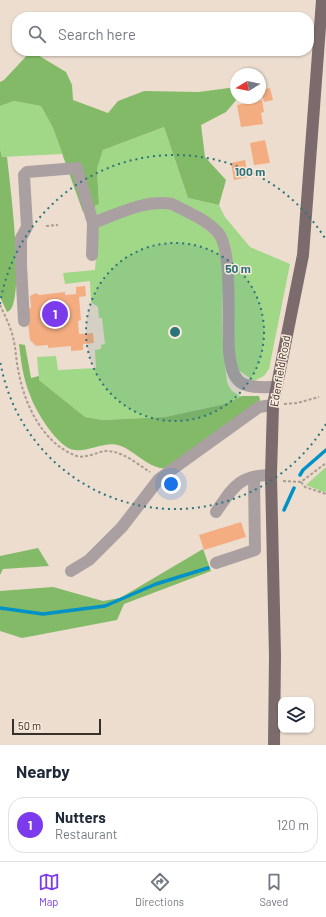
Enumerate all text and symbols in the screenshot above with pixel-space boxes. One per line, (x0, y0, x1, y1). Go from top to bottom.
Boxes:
search box (12, 12, 314, 56)
icon: search (26, 23, 48, 45)
text: Search here (58, 25, 136, 43)
north arrow (230, 68, 266, 104)
text: 100 m (235, 164, 265, 178)
text: 50 m (225, 261, 251, 275)
pin: 1 (42, 299, 68, 329)
centre of rings (168, 325, 182, 339)
street label: Edenfield Road (267, 334, 292, 408)
your location (161, 474, 181, 494)
map controls (278, 697, 314, 733)
button: layers (278, 697, 314, 733)
scale bar (12, 717, 101, 736)
text: 50 m (18, 719, 41, 732)
text: Nearby (16, 761, 70, 781)
text: Nutters (55, 808, 106, 826)
text: 1 (28, 817, 32, 833)
text: 120 m (277, 817, 309, 833)
text: Restaurant (55, 826, 117, 842)
tab: Map (38, 871, 60, 908)
tab: Directions (135, 871, 184, 908)
tab: Saved (259, 871, 288, 908)

